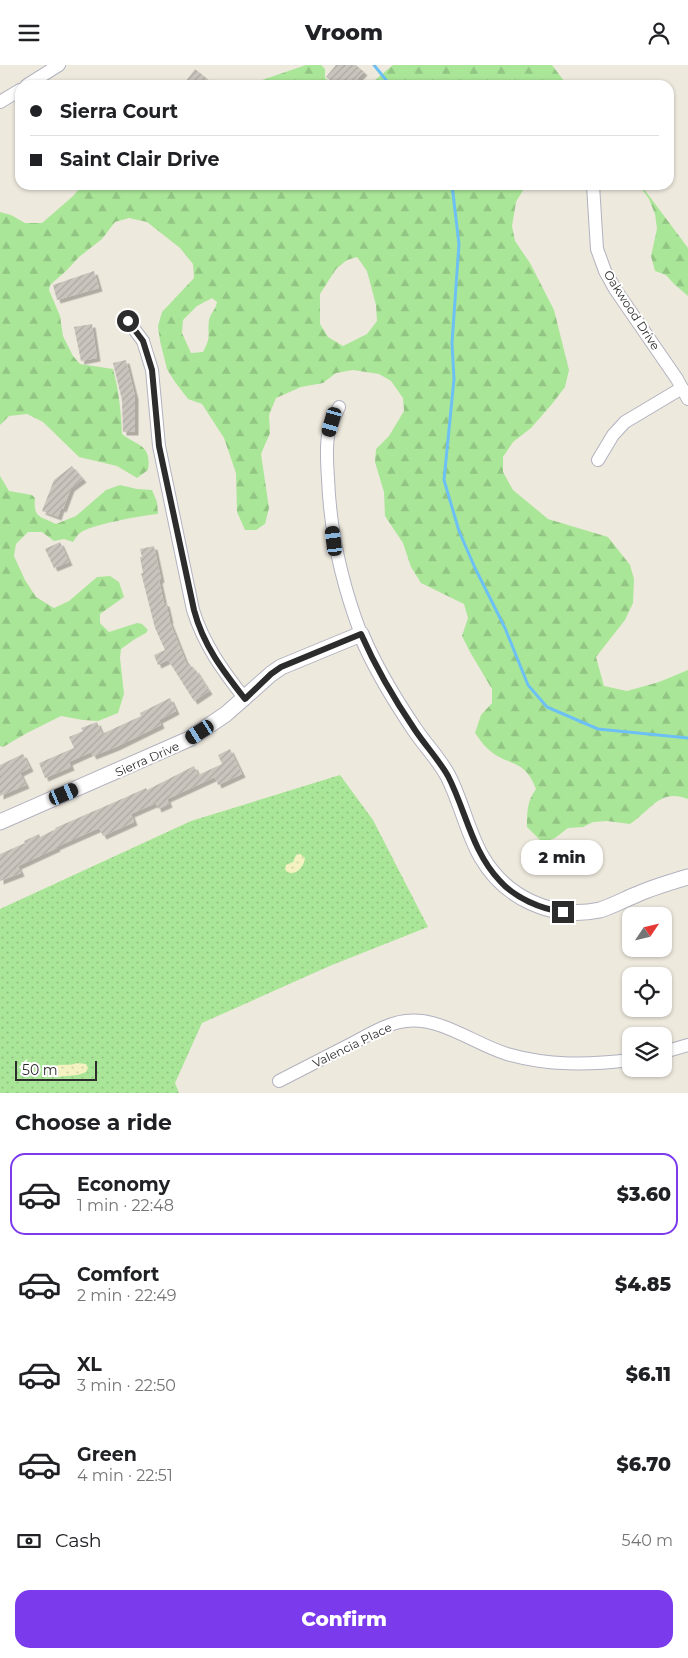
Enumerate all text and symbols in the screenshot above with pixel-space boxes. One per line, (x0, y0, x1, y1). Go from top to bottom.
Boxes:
icon: menu (15, 19, 43, 47)
text: Vroom (305, 19, 383, 46)
icon: person (645, 19, 673, 47)
text: Sierra Court (60, 100, 178, 123)
text: Saint Clair Drive (60, 148, 219, 171)
street label: Oakwood Drive (601, 267, 663, 353)
route start (117, 310, 139, 332)
car (320, 406, 343, 438)
car (324, 525, 343, 557)
car (183, 718, 216, 746)
street label: Sierra Drive (113, 738, 181, 780)
car (47, 781, 80, 807)
callout: 2 min (522, 839, 604, 875)
text: 2 min (538, 848, 586, 867)
route end (552, 901, 574, 923)
north arrow (622, 907, 672, 957)
map controls (622, 907, 672, 1077)
button: locate (622, 967, 672, 1017)
street label: Valencia Place (310, 1019, 394, 1071)
button: layers (622, 1027, 672, 1077)
scale bar (15, 1058, 98, 1081)
text: 50 m (22, 1061, 58, 1079)
text: Choose a ride (15, 1109, 172, 1136)
icon: car (17, 1172, 62, 1217)
text: Economy (77, 1173, 170, 1196)
text: $3.60 (617, 1183, 671, 1206)
text: 1 min · 22:48 (77, 1196, 174, 1215)
icon: car (17, 1262, 62, 1307)
text: Comfort (77, 1263, 159, 1286)
text: $4.85 (615, 1273, 671, 1296)
text: 2 min · 22:49 (77, 1286, 177, 1305)
icon: car (17, 1352, 62, 1397)
text: XL (77, 1353, 102, 1376)
text: $6.11 (626, 1363, 671, 1386)
text: 3 min · 22:50 (77, 1376, 176, 1395)
icon: car (17, 1442, 62, 1487)
text: Green (77, 1443, 137, 1466)
text: $6.70 (617, 1453, 671, 1476)
text: 4 min · 22:51 (77, 1466, 173, 1485)
icon: cash (15, 1527, 43, 1555)
text: Cash (55, 1529, 102, 1552)
text: 540 m (622, 1531, 673, 1550)
button: Confirm (15, 1590, 673, 1648)

